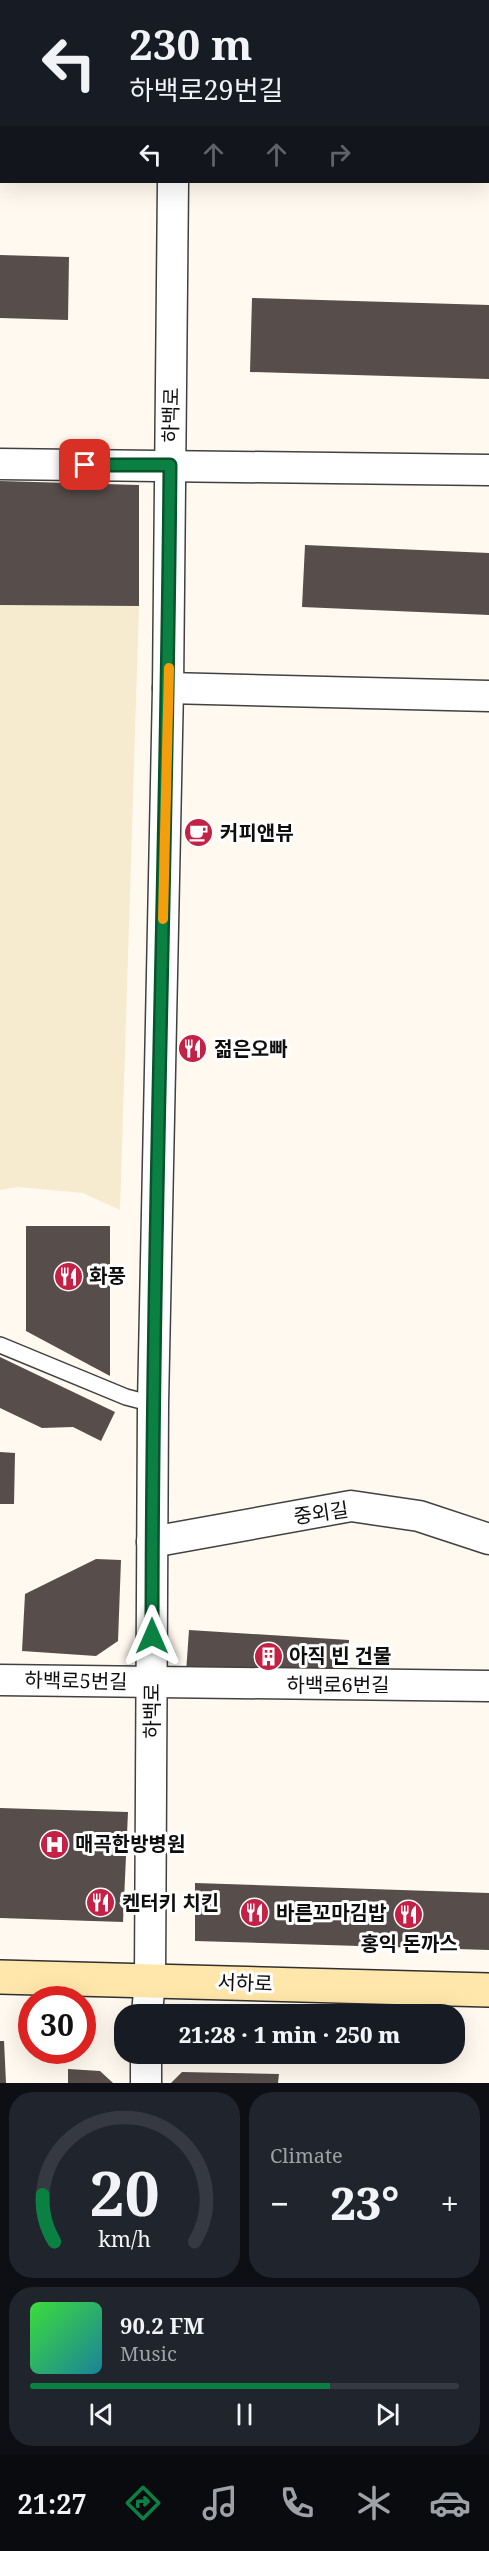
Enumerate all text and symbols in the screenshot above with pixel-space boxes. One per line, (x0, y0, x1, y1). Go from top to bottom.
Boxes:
text: 230 m (129, 15, 253, 72)
icon: left (30, 24, 108, 102)
text: 하백로29번길 (129, 71, 283, 108)
icon: left (134, 138, 167, 171)
icon: ahead (197, 138, 230, 171)
icon: ahead (260, 138, 293, 171)
icon: right (323, 138, 356, 171)
street label: 하백로 (157, 387, 184, 443)
pin (59, 439, 110, 490)
icon: arrive (68, 448, 101, 481)
cafe icon: 커피앤뷰 (183, 817, 215, 849)
place label: 커피앤뷰 (220, 819, 294, 846)
restaurant icon: 젊은오빠 (177, 1033, 209, 1065)
place label: 젊은오빠 (214, 1035, 288, 1062)
restaurant icon: 화풍 (52, 1260, 84, 1292)
place label: 화풍 (89, 1262, 126, 1289)
street label: 중외길 (292, 1495, 350, 1530)
position arrow (120, 1604, 184, 1668)
building icon: 아직 빈 건물 (252, 1640, 284, 1672)
place label: 아직 빈 건물 (289, 1642, 391, 1669)
street label: 하백로5번길 (24, 1666, 128, 1695)
street label: 하백로6번길 (286, 1671, 390, 1698)
street label: 하백로 (138, 1683, 165, 1739)
hospital icon: 매곡한방병원 (38, 1828, 70, 1860)
place label: 매곡한방병원 (75, 1830, 185, 1857)
restaurant icon: 켄터키 치킨 (85, 1887, 117, 1919)
place label: 켄터키 치킨 (122, 1889, 219, 1916)
restaurant icon: 바른꼬마김밥 (239, 1897, 271, 1929)
restaurant icon: 홍익 돈까스 (393, 1898, 425, 1930)
place label: 바른꼬마김밥 (276, 1899, 387, 1926)
place label: 홍익 돈까스 (360, 1930, 458, 1957)
street label: 서하로 (217, 1968, 273, 1997)
speed limit sign: 30 (18, 1986, 96, 2064)
text: 21:28 · 1 min · 250 m (179, 2019, 400, 2049)
text: Climate (270, 2142, 343, 2169)
text: 20 (89, 2149, 160, 2234)
text: 23° (330, 2172, 399, 2233)
text: − (270, 2181, 289, 2226)
text: + (441, 2181, 459, 2226)
text: km/h (98, 2224, 151, 2253)
text: 90.2 FM (120, 2310, 204, 2340)
text: Music (120, 2340, 177, 2367)
icon: previous (85, 2398, 118, 2431)
icon: pause (228, 2398, 261, 2431)
icon: next (371, 2398, 404, 2431)
icon: directions (122, 2482, 164, 2524)
icon: music (199, 2482, 241, 2524)
icon: phone (276, 2482, 318, 2524)
icon: climate (353, 2482, 395, 2524)
icon: car (429, 2482, 471, 2524)
text: 21:27 (17, 2485, 87, 2522)

